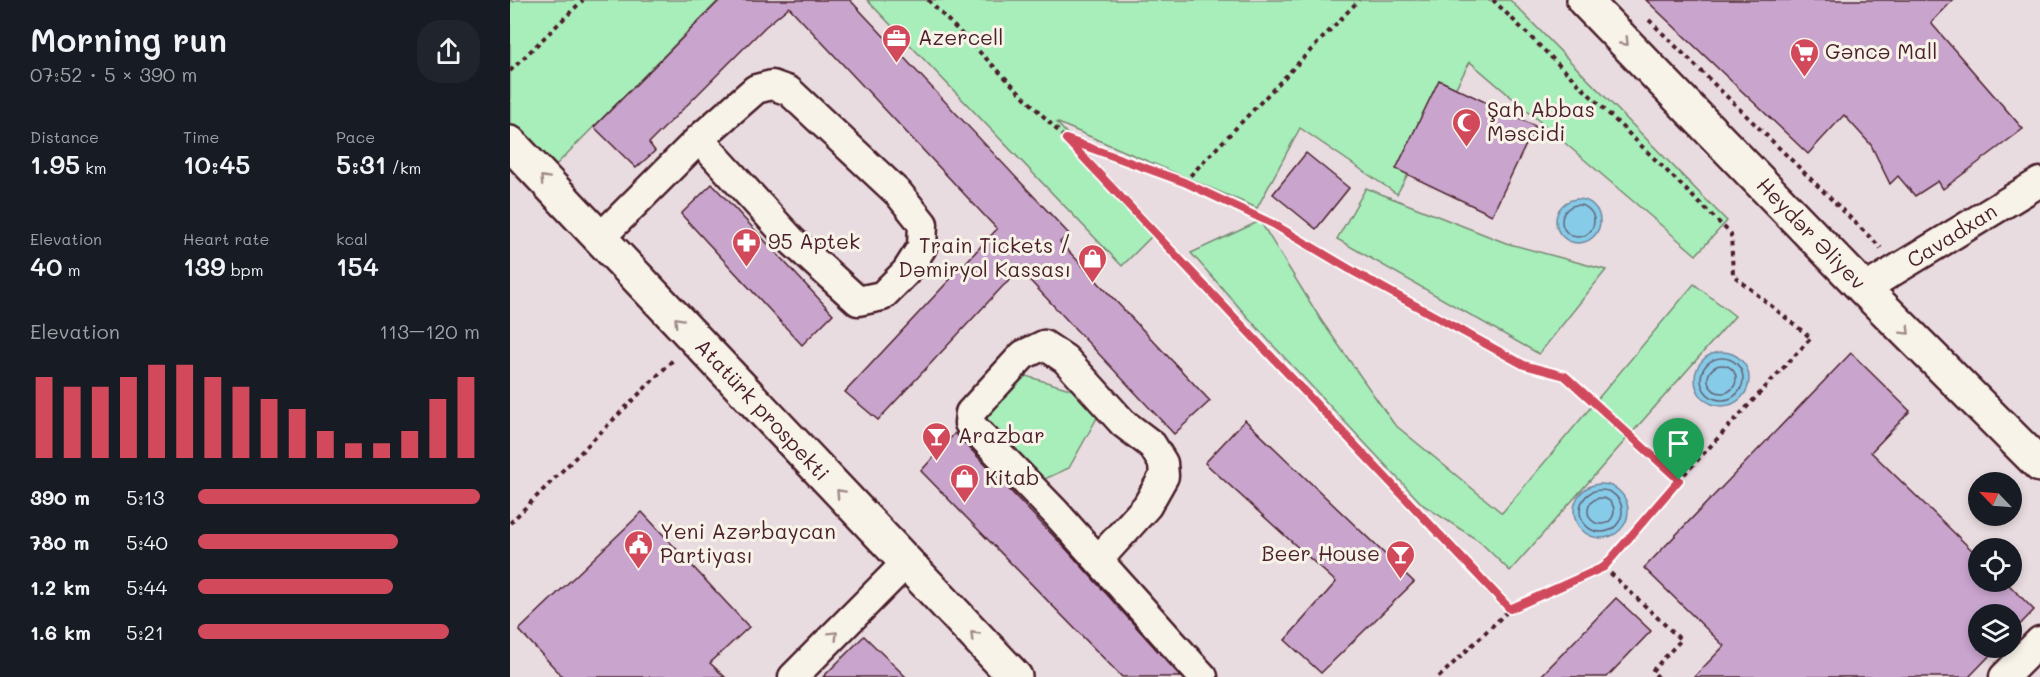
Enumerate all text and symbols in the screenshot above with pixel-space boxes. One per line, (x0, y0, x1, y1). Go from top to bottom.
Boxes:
text: Morning run (30, 17, 227, 60)
button: share (417, 20, 480, 83)
office icon: Azercell (881, 22, 913, 64)
place label: Azercell (918, 23, 1004, 50)
one-way arrow (1617, 35, 1628, 46)
supermarket icon: Gəncə Mall (1788, 36, 1820, 78)
place label: Gəncə Mall (1825, 37, 1938, 64)
text: 07:52 · 5 × 390 m (30, 61, 197, 87)
place label: Şah Abbas Məscidi (1487, 95, 1595, 146)
mosque icon: Şah Abbas Məscidi (1450, 106, 1482, 148)
text: Distance (30, 126, 99, 147)
text: Time (183, 126, 219, 147)
text: Pace (336, 126, 375, 147)
text: 1.95 (30, 147, 80, 181)
text: 10:45 (183, 147, 250, 181)
text: 5:31 (336, 147, 386, 181)
text: km (80, 157, 107, 178)
text: /km (386, 157, 421, 178)
street label: Heydər Əliyev (1752, 171, 1872, 295)
one-way arrow (540, 175, 551, 186)
street label: Cavadxan (1901, 197, 2001, 273)
pharmacy icon: 95 Aptek (731, 226, 763, 268)
place label: 95 Aptek (768, 227, 860, 254)
text: Elevation (30, 228, 102, 249)
text: Heart rate (183, 228, 269, 249)
text: kcal (336, 228, 368, 249)
place label: Train Tickets / Dəmiryol Kassası (898, 231, 1071, 282)
shop icon: Train Tickets / Dəmiryol Kassası (1076, 242, 1108, 284)
text: 40 (30, 249, 63, 283)
text: 139 (183, 249, 226, 283)
text: 154 (336, 249, 379, 283)
text: m (63, 259, 80, 280)
text: bpm (226, 259, 264, 280)
one-way arrow (674, 317, 685, 328)
text: Elevation (30, 318, 120, 344)
text: 113–120 m (379, 318, 480, 344)
one-way arrow (1898, 323, 1909, 334)
street label: Atatürk prospekti (690, 332, 836, 486)
pin (1653, 418, 1704, 480)
bar icon: Arazbar (921, 420, 953, 462)
place label: Arazbar (958, 421, 1045, 448)
icon: arrive (1662, 427, 1695, 460)
shop icon: Кitab (948, 462, 980, 504)
place label: Кitab (985, 463, 1039, 490)
north arrow (1968, 472, 2022, 526)
map controls (1968, 472, 2022, 658)
text: 390 m (30, 484, 90, 510)
text: 5:13 (126, 484, 165, 510)
one-way arrow (837, 489, 848, 500)
place label: Yeni Azərbaycan Partiyası (660, 517, 836, 568)
public building icon: Yeni Azərbaycan Partiyası (623, 528, 655, 570)
text: 780 m (30, 529, 89, 555)
text: 5:40 (126, 529, 168, 555)
bar icon: Beer House (1385, 538, 1417, 580)
button: locate (1968, 538, 2022, 592)
place label: Beer House (1262, 539, 1380, 566)
text: 1.2 km (30, 574, 90, 600)
text: 5:44 (126, 574, 167, 600)
button: layers (1968, 604, 2022, 658)
text: 1.6 km (30, 619, 91, 645)
text: 5:21 (126, 619, 164, 645)
one-way arrow (971, 631, 982, 642)
one-way arrow (827, 632, 838, 643)

